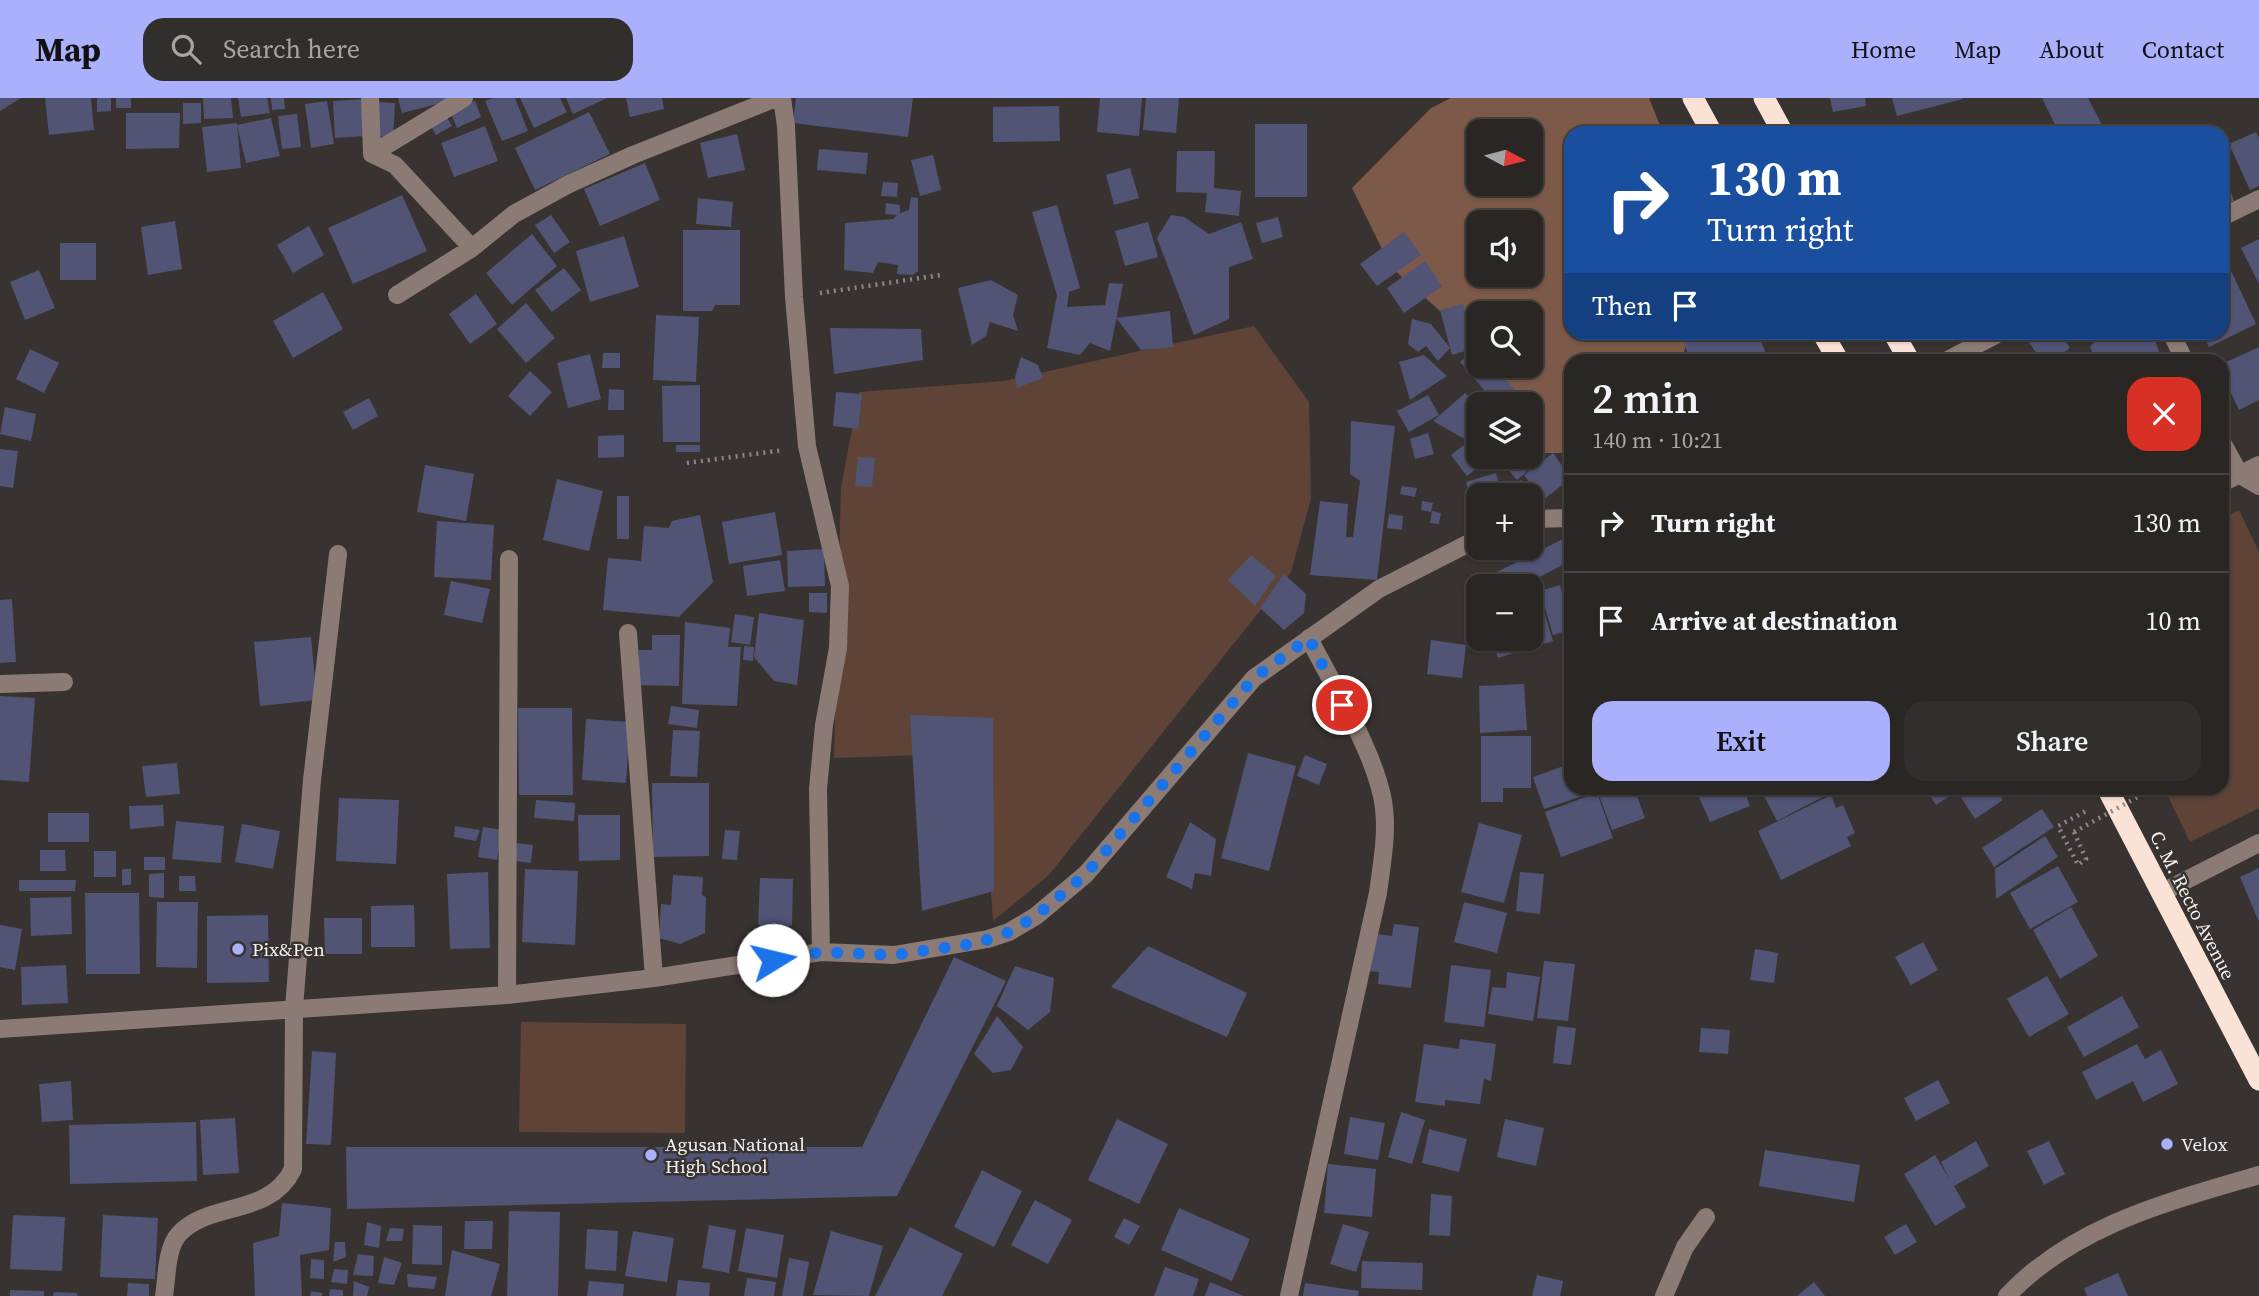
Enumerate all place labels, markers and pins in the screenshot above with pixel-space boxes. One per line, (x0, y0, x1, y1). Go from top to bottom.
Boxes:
pin (1312, 675, 1372, 735)
place label: Pix&Pen (252, 936, 325, 962)
marker: Pix&Pen (230, 941, 246, 957)
place label: Agusan National High School (665, 1131, 805, 1179)
place label: Velox (2181, 1131, 2228, 1157)
marker: Velox (2159, 1136, 2175, 1152)
marker: Agusan National High School (643, 1147, 659, 1163)

